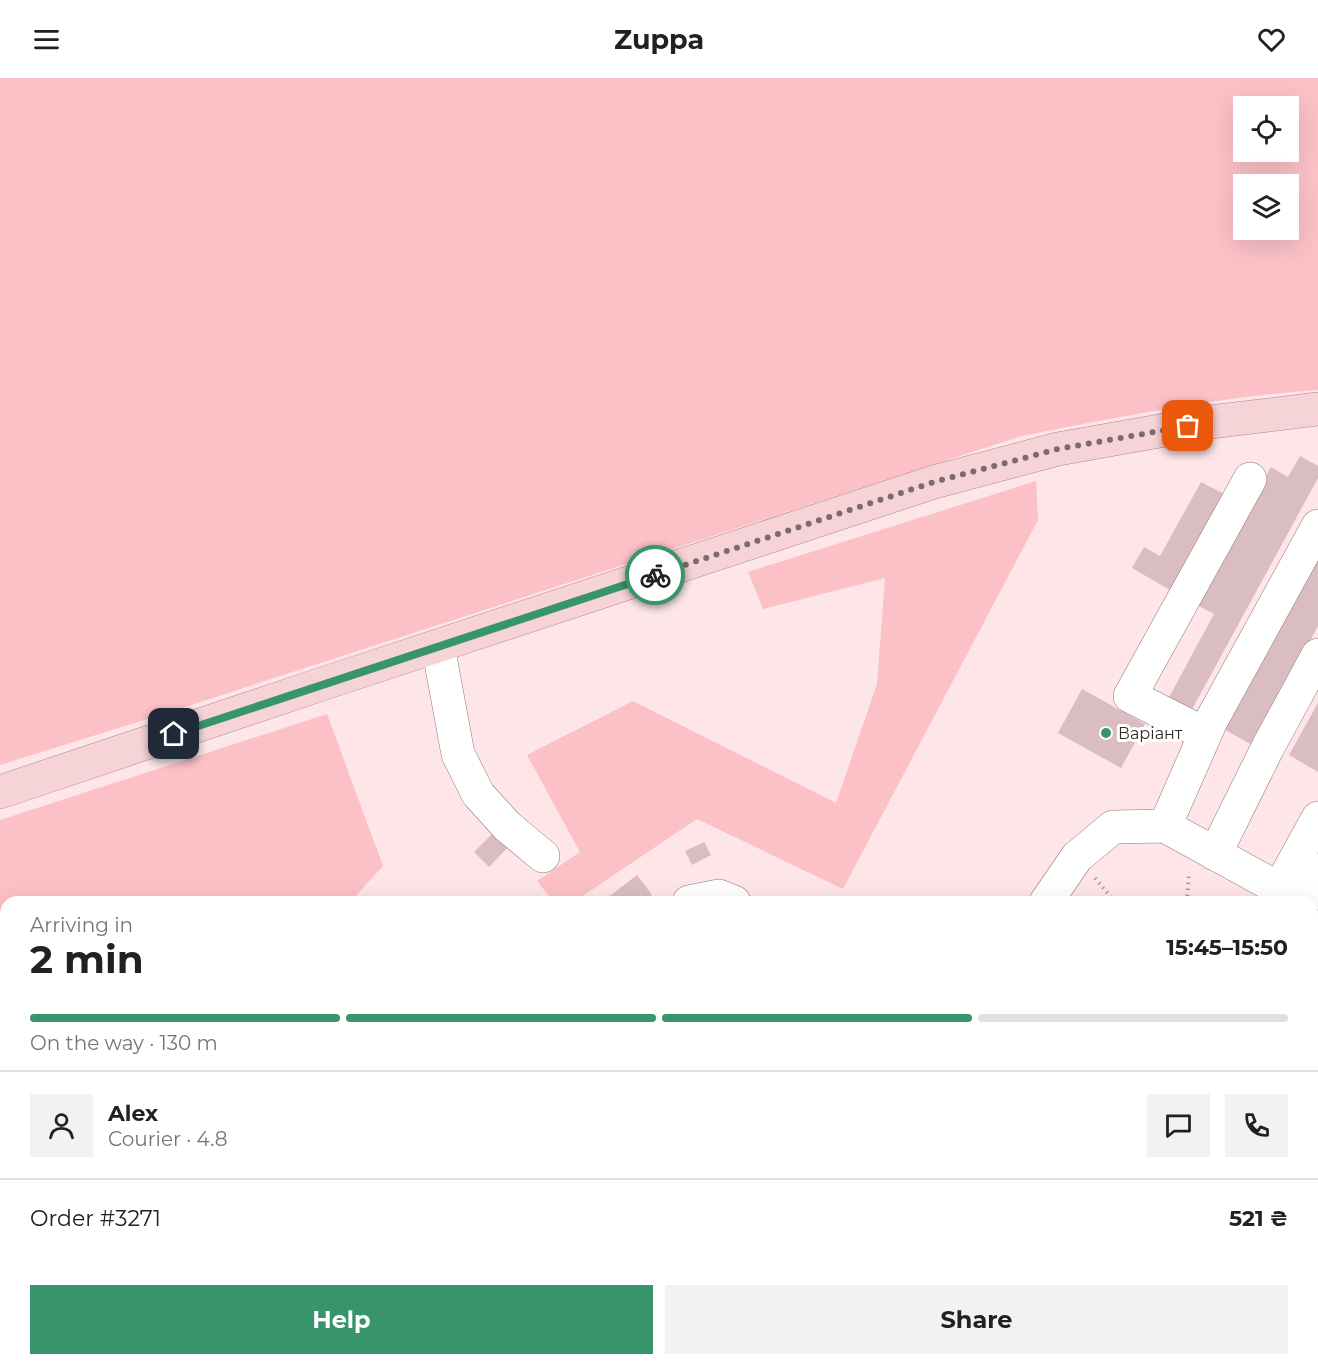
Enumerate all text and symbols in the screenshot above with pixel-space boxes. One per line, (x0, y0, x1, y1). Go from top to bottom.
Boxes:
icon: menu (30, 23, 63, 56)
text: Zuppa (614, 23, 704, 56)
icon: heart (1255, 23, 1288, 56)
map controls (1233, 96, 1299, 240)
button: locate (1233, 96, 1299, 162)
button: layers (1233, 174, 1299, 240)
pin (1162, 400, 1213, 451)
icon: bag (1171, 409, 1204, 442)
courier (625, 545, 685, 605)
icon: bike (639, 559, 672, 592)
pin (148, 708, 199, 759)
icon: home (157, 717, 190, 750)
place label: Варіант (1118, 724, 1183, 743)
marker: Варіант (1099, 726, 1113, 740)
text: Arriving in (30, 913, 133, 937)
text: 15:45–15:50 (1166, 934, 1288, 961)
text: 2 min (30, 935, 144, 983)
text: On the way · 130 m (30, 1031, 218, 1055)
button: person (30, 1094, 93, 1157)
button: chat (1147, 1094, 1210, 1157)
button: phone (1225, 1094, 1288, 1157)
text: Alex (108, 1100, 158, 1127)
text: Courier · 4.8 (108, 1127, 227, 1151)
text: Order #3271 (30, 1205, 161, 1232)
text: 521 ₴ (1229, 1205, 1288, 1232)
button: Help (30, 1285, 653, 1354)
button: Share (665, 1285, 1288, 1354)

